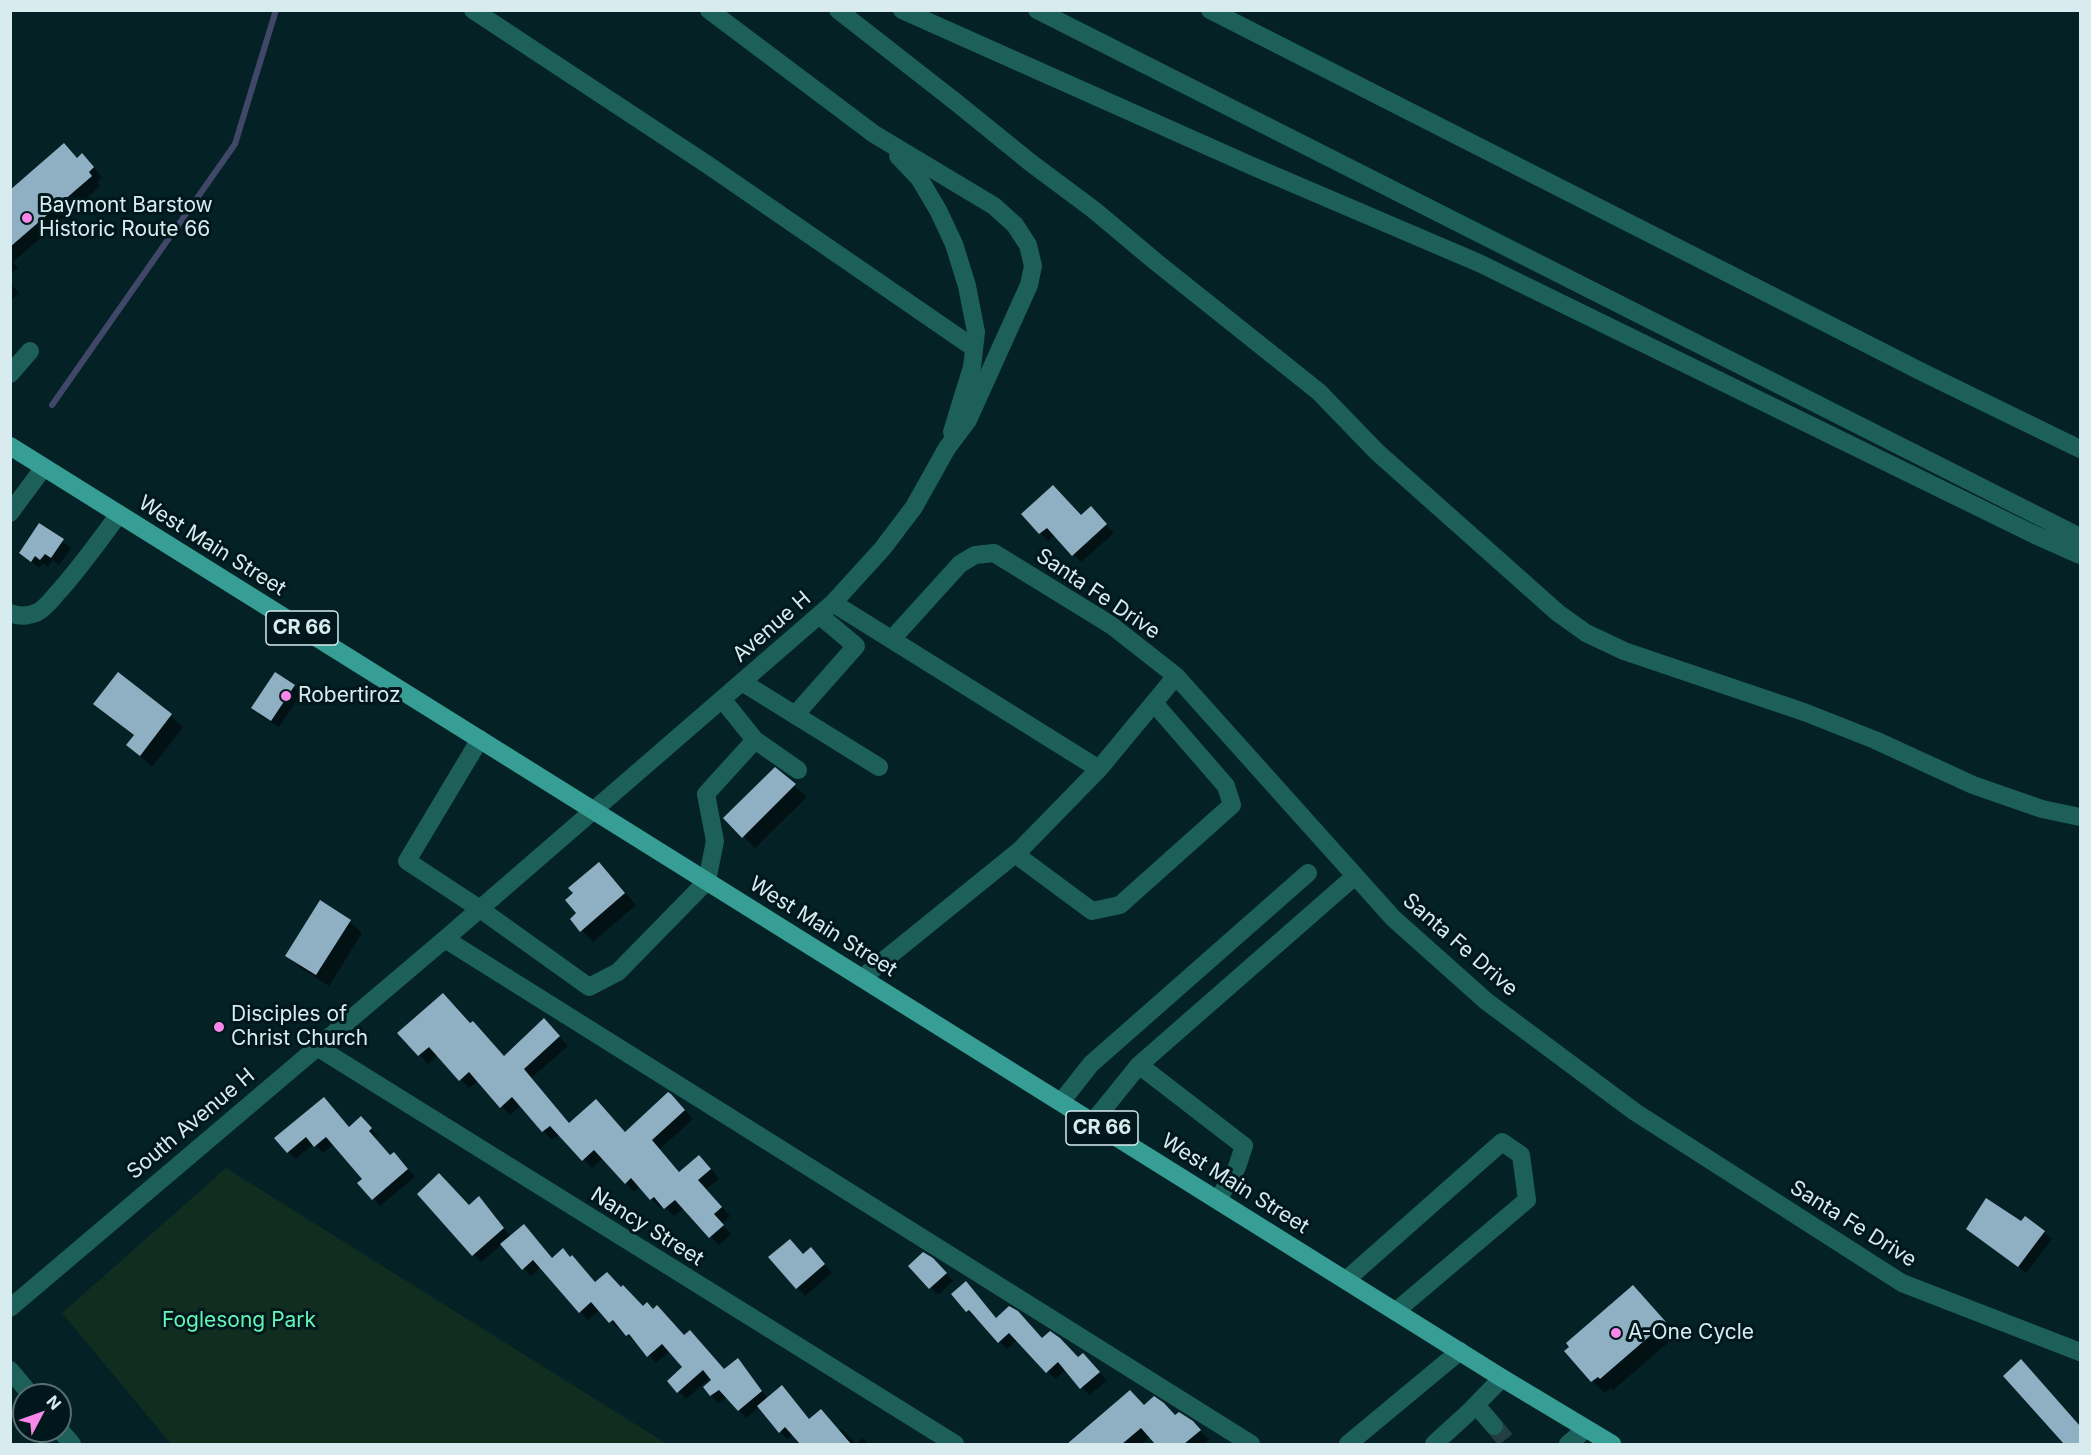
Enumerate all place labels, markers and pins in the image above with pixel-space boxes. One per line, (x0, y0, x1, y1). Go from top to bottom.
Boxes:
place label: Baymont Barstow Historic Route 66 (39, 193, 213, 243)
marker: Baymont Barstow Historic Route 66 (20, 211, 34, 225)
place label: Robertiroz (298, 683, 401, 709)
marker: Robertiroz (279, 689, 293, 703)
place label: Disciples of Christ Church (231, 1002, 368, 1052)
marker: Disciples of Christ Church (212, 1020, 226, 1034)
place label: A-One Cycle (1628, 1320, 1754, 1346)
marker: A-One Cycle (1609, 1326, 1623, 1340)

